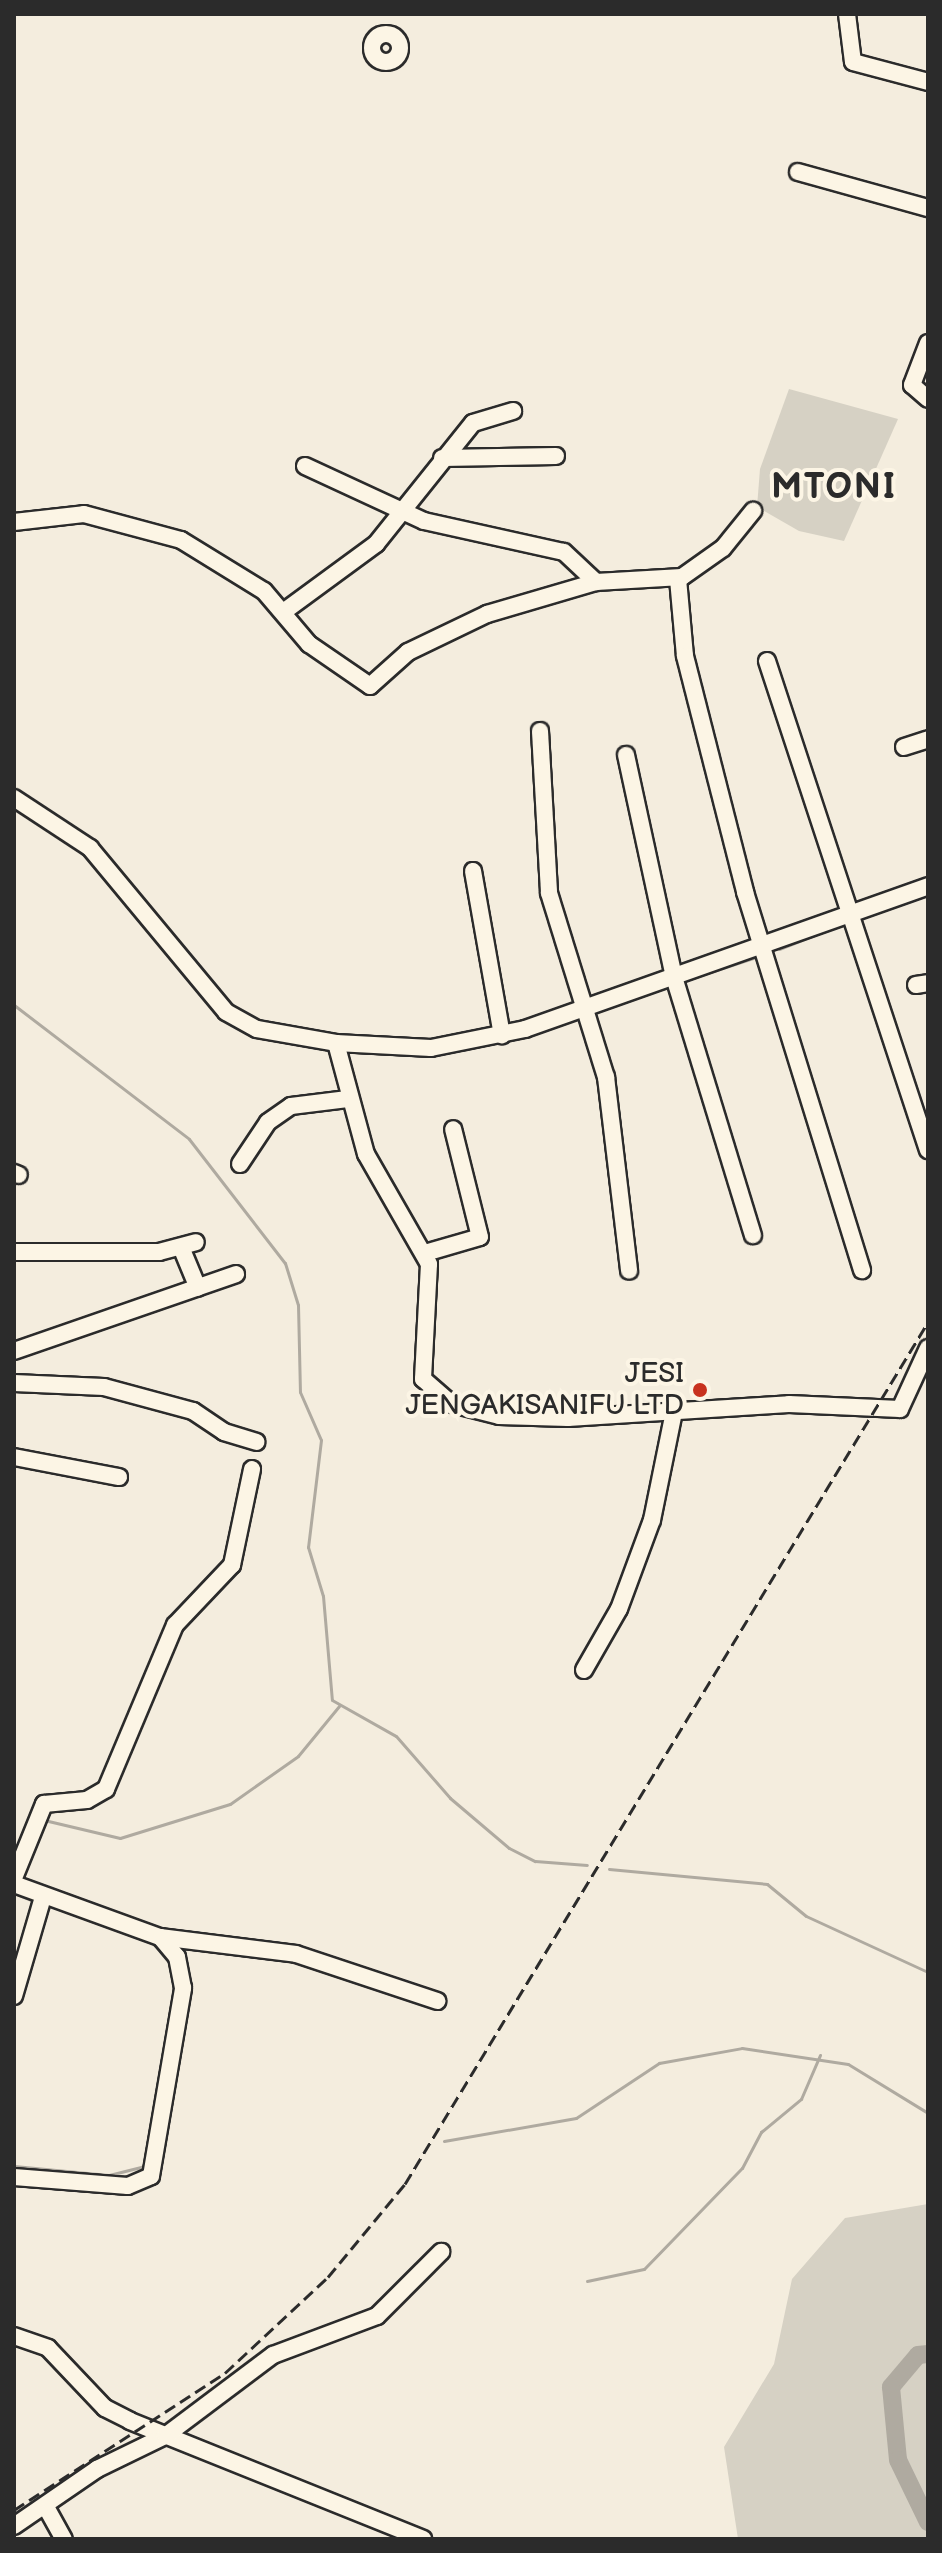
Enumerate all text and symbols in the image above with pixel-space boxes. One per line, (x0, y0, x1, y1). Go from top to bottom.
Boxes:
district label: MTONI (771, 466, 897, 510)
place label: JESI JENGAKISANIFU LTD (405, 1357, 684, 1423)
marker: JESI JENGAKISANIFU LTD (691, 1381, 709, 1399)

